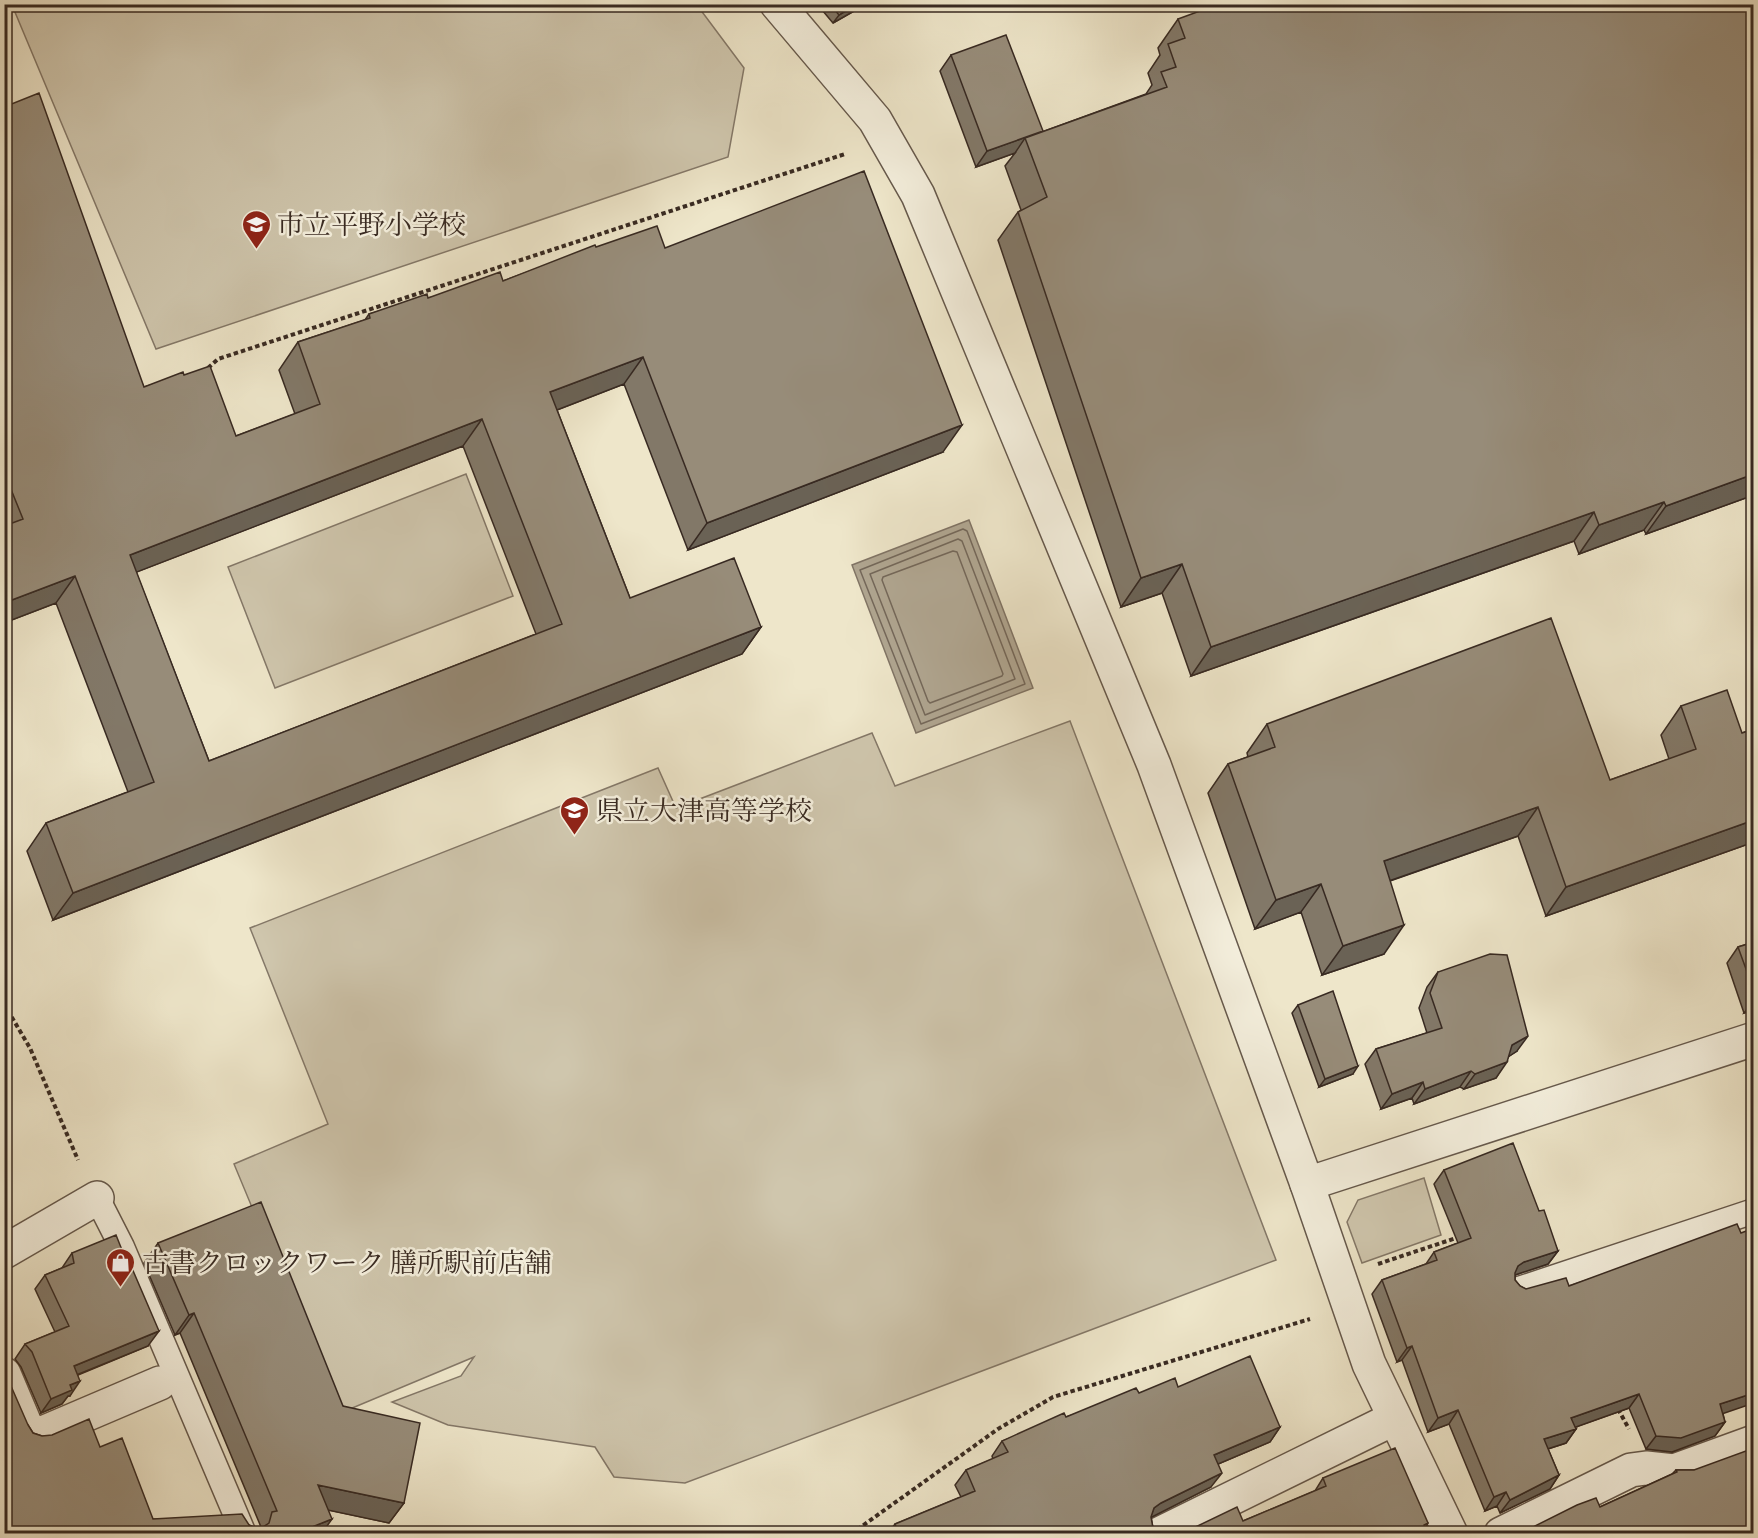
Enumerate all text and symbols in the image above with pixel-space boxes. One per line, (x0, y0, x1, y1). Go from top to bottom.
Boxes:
place label: 市立平野小学校 (277, 207, 466, 242)
school or university icon: 市立平野小学校 (240, 208, 272, 250)
place label: 県立大津高等学校 (596, 793, 812, 828)
school or university icon: 県立大津高等学校 (559, 794, 591, 836)
place label: 古書クロックワーク 膳所駅前店舗 (142, 1245, 552, 1280)
shop icon: 古書クロックワーク 膳所駅前店舗 (105, 1246, 137, 1288)

